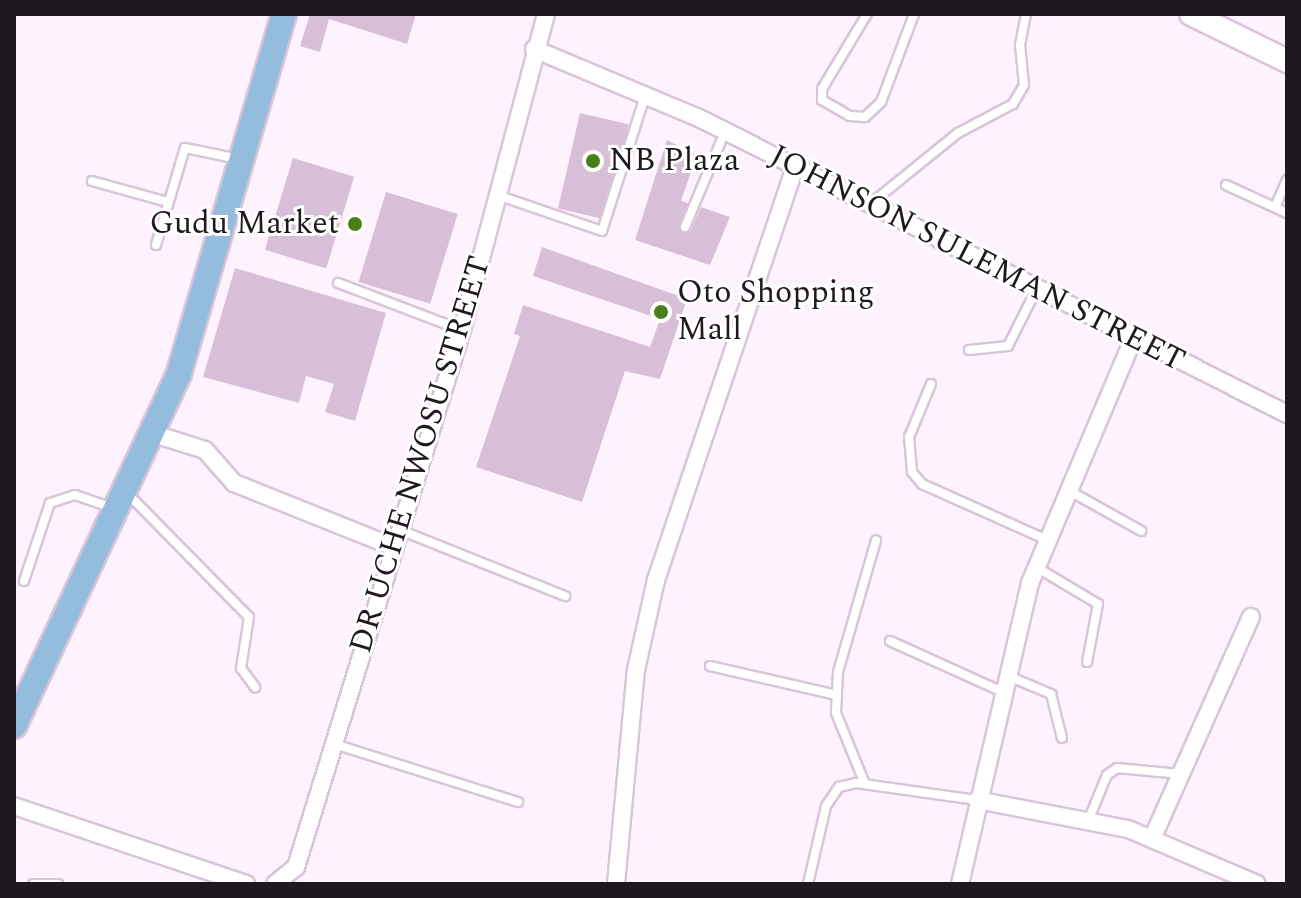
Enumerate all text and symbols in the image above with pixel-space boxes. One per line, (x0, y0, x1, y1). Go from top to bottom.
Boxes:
street label: JOHNSON SULEMAN STREET (763, 137, 1191, 381)
place label: NB Plaza (609, 142, 740, 180)
marker: NB Plaza (584, 152, 602, 170)
place label: Gudu Market (150, 205, 339, 243)
marker: Gudu Market (346, 215, 364, 233)
street label: DR UCHE NWOSU STREET (342, 252, 500, 658)
place label: Oto Shopping Mall (677, 275, 875, 350)
marker: Oto Shopping Mall (652, 303, 670, 321)

